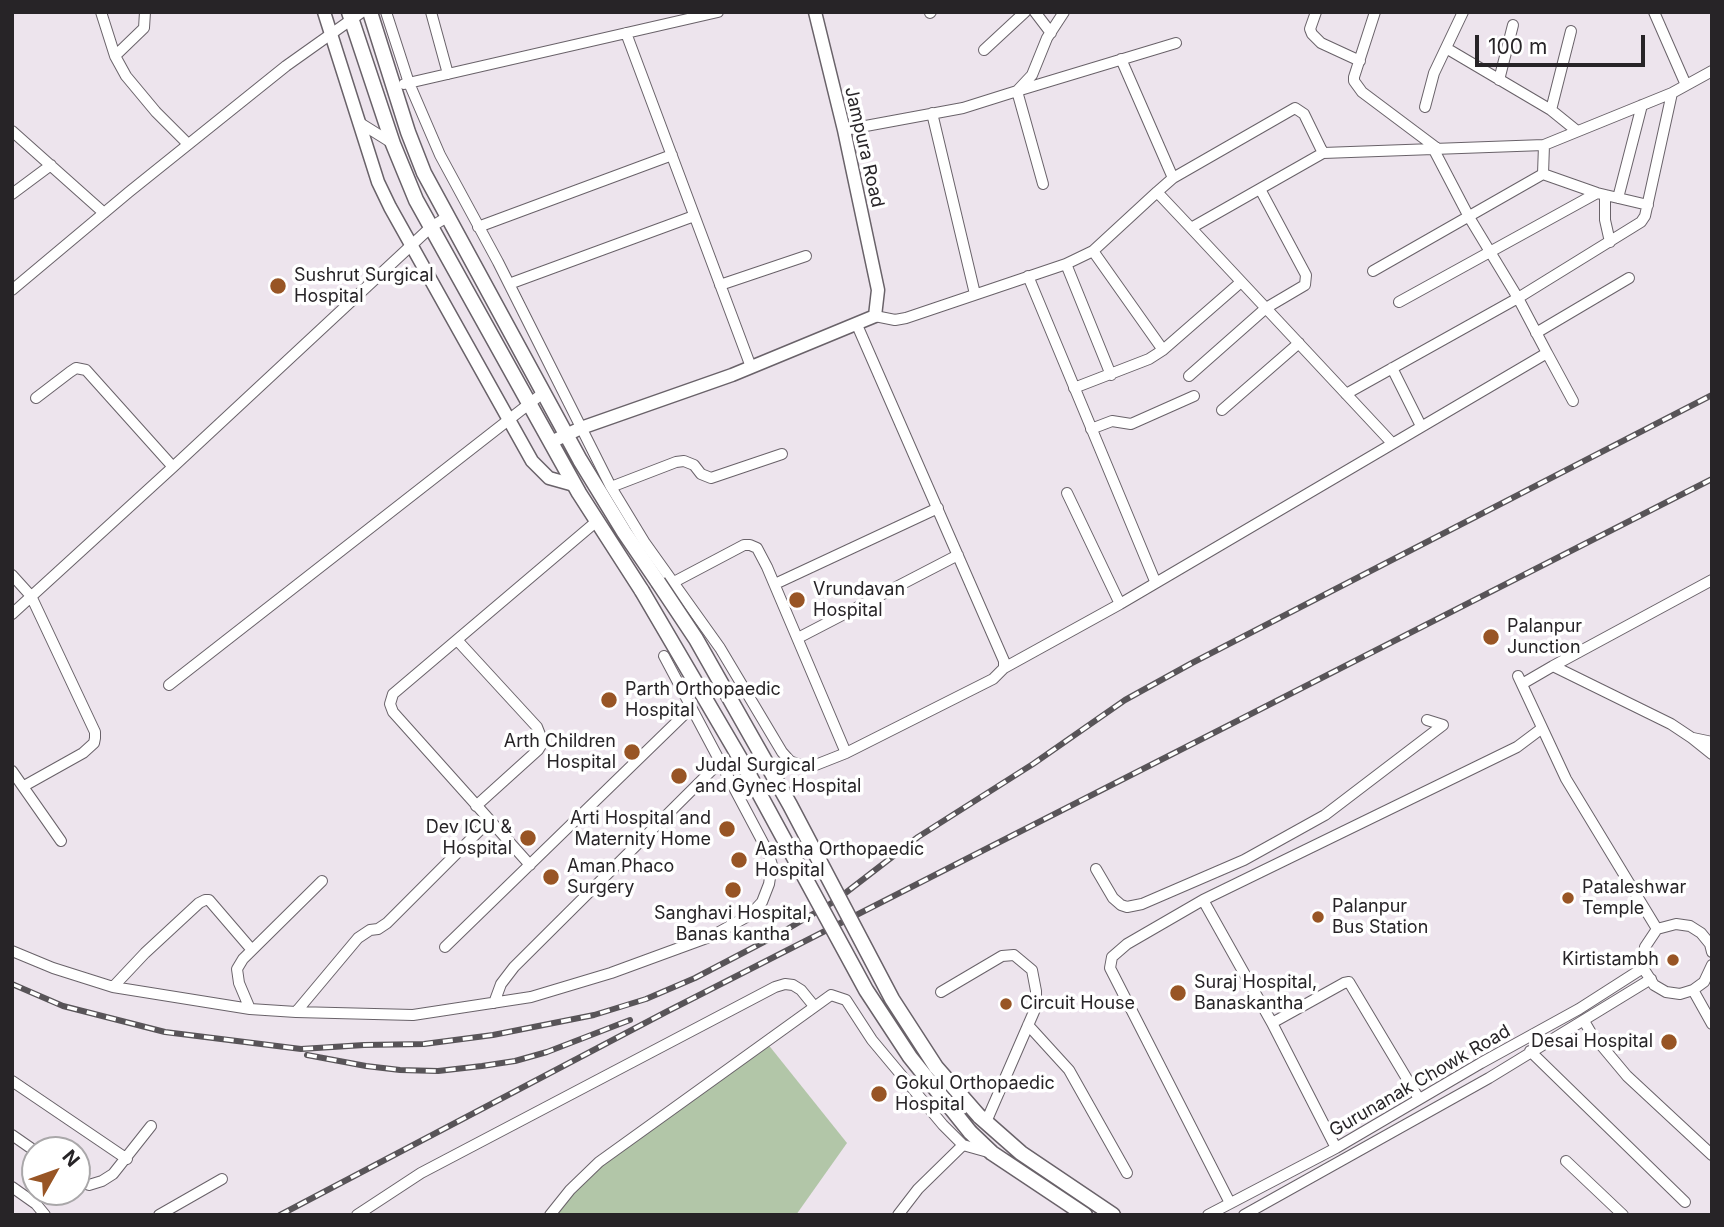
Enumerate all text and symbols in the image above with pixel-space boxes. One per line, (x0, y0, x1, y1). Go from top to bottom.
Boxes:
scale bar (1479, 21, 1649, 65)
text: 100 m (1488, 34, 1547, 59)
street label: Jampura Road (840, 85, 888, 209)
place label: Sushrut Surgical Hospital (294, 265, 434, 308)
marker: Sushrut Surgical Hospital (268, 276, 288, 296)
place label: Vrundavan Hospital (813, 579, 905, 622)
marker: Vrundavan Hospital (787, 590, 807, 610)
place label: Palanpur Junction (1507, 616, 1582, 658)
marker: Palanpur Junction (1481, 627, 1501, 647)
place label: Parth Orthopaedic Hospital (625, 679, 781, 722)
marker: Parth Orthopaedic Hospital (599, 690, 619, 710)
place label: Arth Children Hospital (504, 731, 616, 774)
marker: Arth Children Hospital (622, 742, 642, 762)
place label: Judal Surgical and Gynec Hospital (695, 755, 861, 798)
marker: Judal Surgical and Gynec Hospital (669, 766, 689, 786)
place label: Arti Hospital and Maternity Home (570, 808, 711, 850)
place label: Dev ICU & Hospital (426, 817, 512, 860)
marker: Arti Hospital and Maternity Home (717, 819, 737, 839)
marker: Dev ICU & Hospital (518, 828, 538, 848)
place label: Aastha Orthopaedic Hospital (755, 839, 924, 882)
marker: Aastha Orthopaedic Hospital (729, 850, 749, 870)
place label: Aman Phaco Surgery (567, 856, 674, 898)
marker: Aman Phaco Surgery (541, 867, 561, 887)
place label: Pataleshwar Temple (1582, 877, 1686, 920)
marker: Sanghavi Hospital, Banas kantha (723, 880, 743, 900)
marker: Pataleshwar Temple (1560, 890, 1576, 906)
place label: Palanpur Bus Station (1332, 896, 1428, 939)
place label: Sanghavi Hospital, Banas kantha (654, 903, 812, 946)
marker: Palanpur Bus Station (1310, 909, 1326, 925)
place label: Kirtistambh (1562, 949, 1659, 971)
marker: Kirtistambh (1665, 952, 1681, 968)
place label: Suraj Hospital, Banaskantha (1194, 972, 1317, 1014)
marker: Suraj Hospital, Banaskantha (1168, 983, 1188, 1003)
place label: Circuit House (1020, 993, 1135, 1015)
marker: Circuit House (998, 996, 1014, 1012)
street label: Gurunanak Chowk Road (1326, 1020, 1514, 1142)
place label: Desai Hospital (1531, 1031, 1653, 1053)
marker: Desai Hospital (1659, 1032, 1679, 1052)
place label: Gokul Orthopaedic Hospital (895, 1073, 1055, 1116)
marker: Gokul Orthopaedic Hospital (869, 1084, 889, 1104)
north arrow (21, 1136, 91, 1206)
text: N (57, 1146, 84, 1171)

